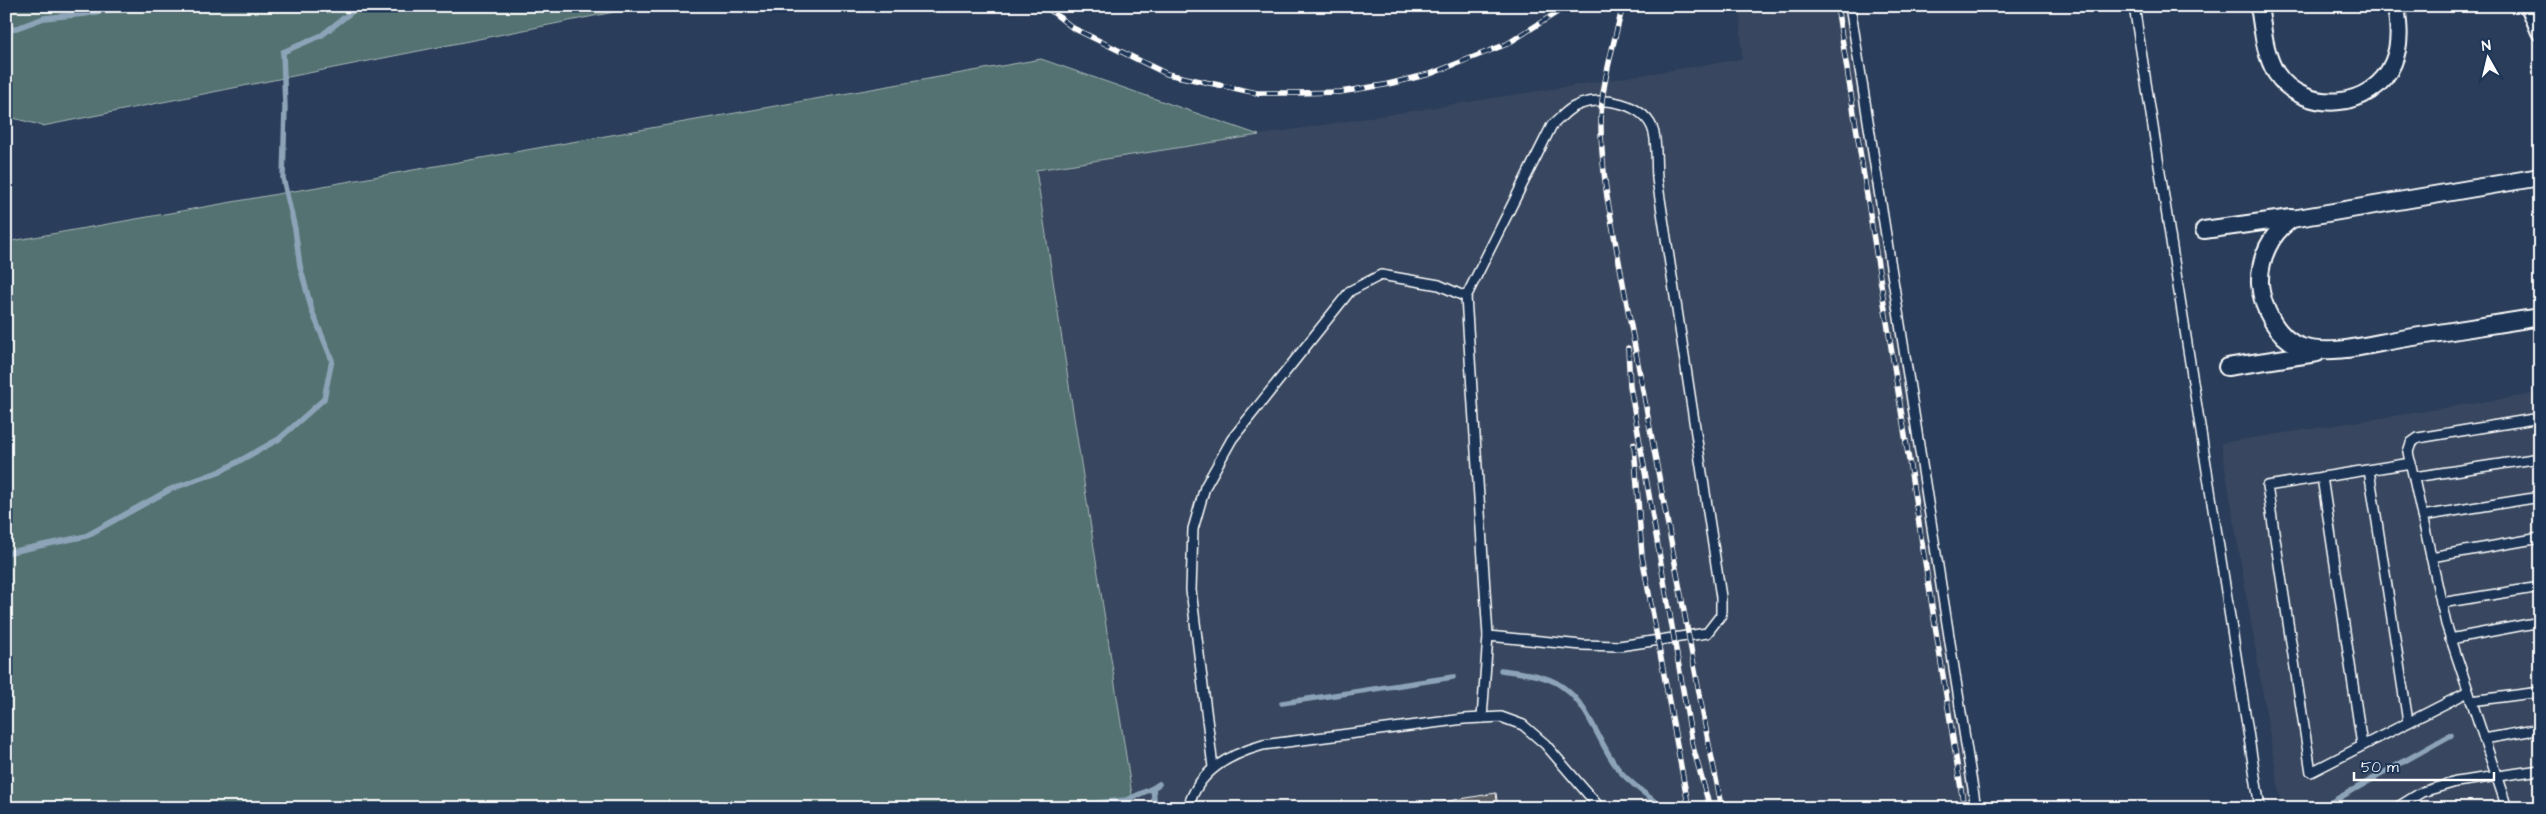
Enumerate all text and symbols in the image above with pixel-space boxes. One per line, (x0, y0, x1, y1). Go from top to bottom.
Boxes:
north arrow (2464, 32, 2514, 82)
text: N (2481, 36, 2492, 57)
scale bar (2354, 749, 2494, 781)
text: 50 m (2361, 757, 2399, 778)

